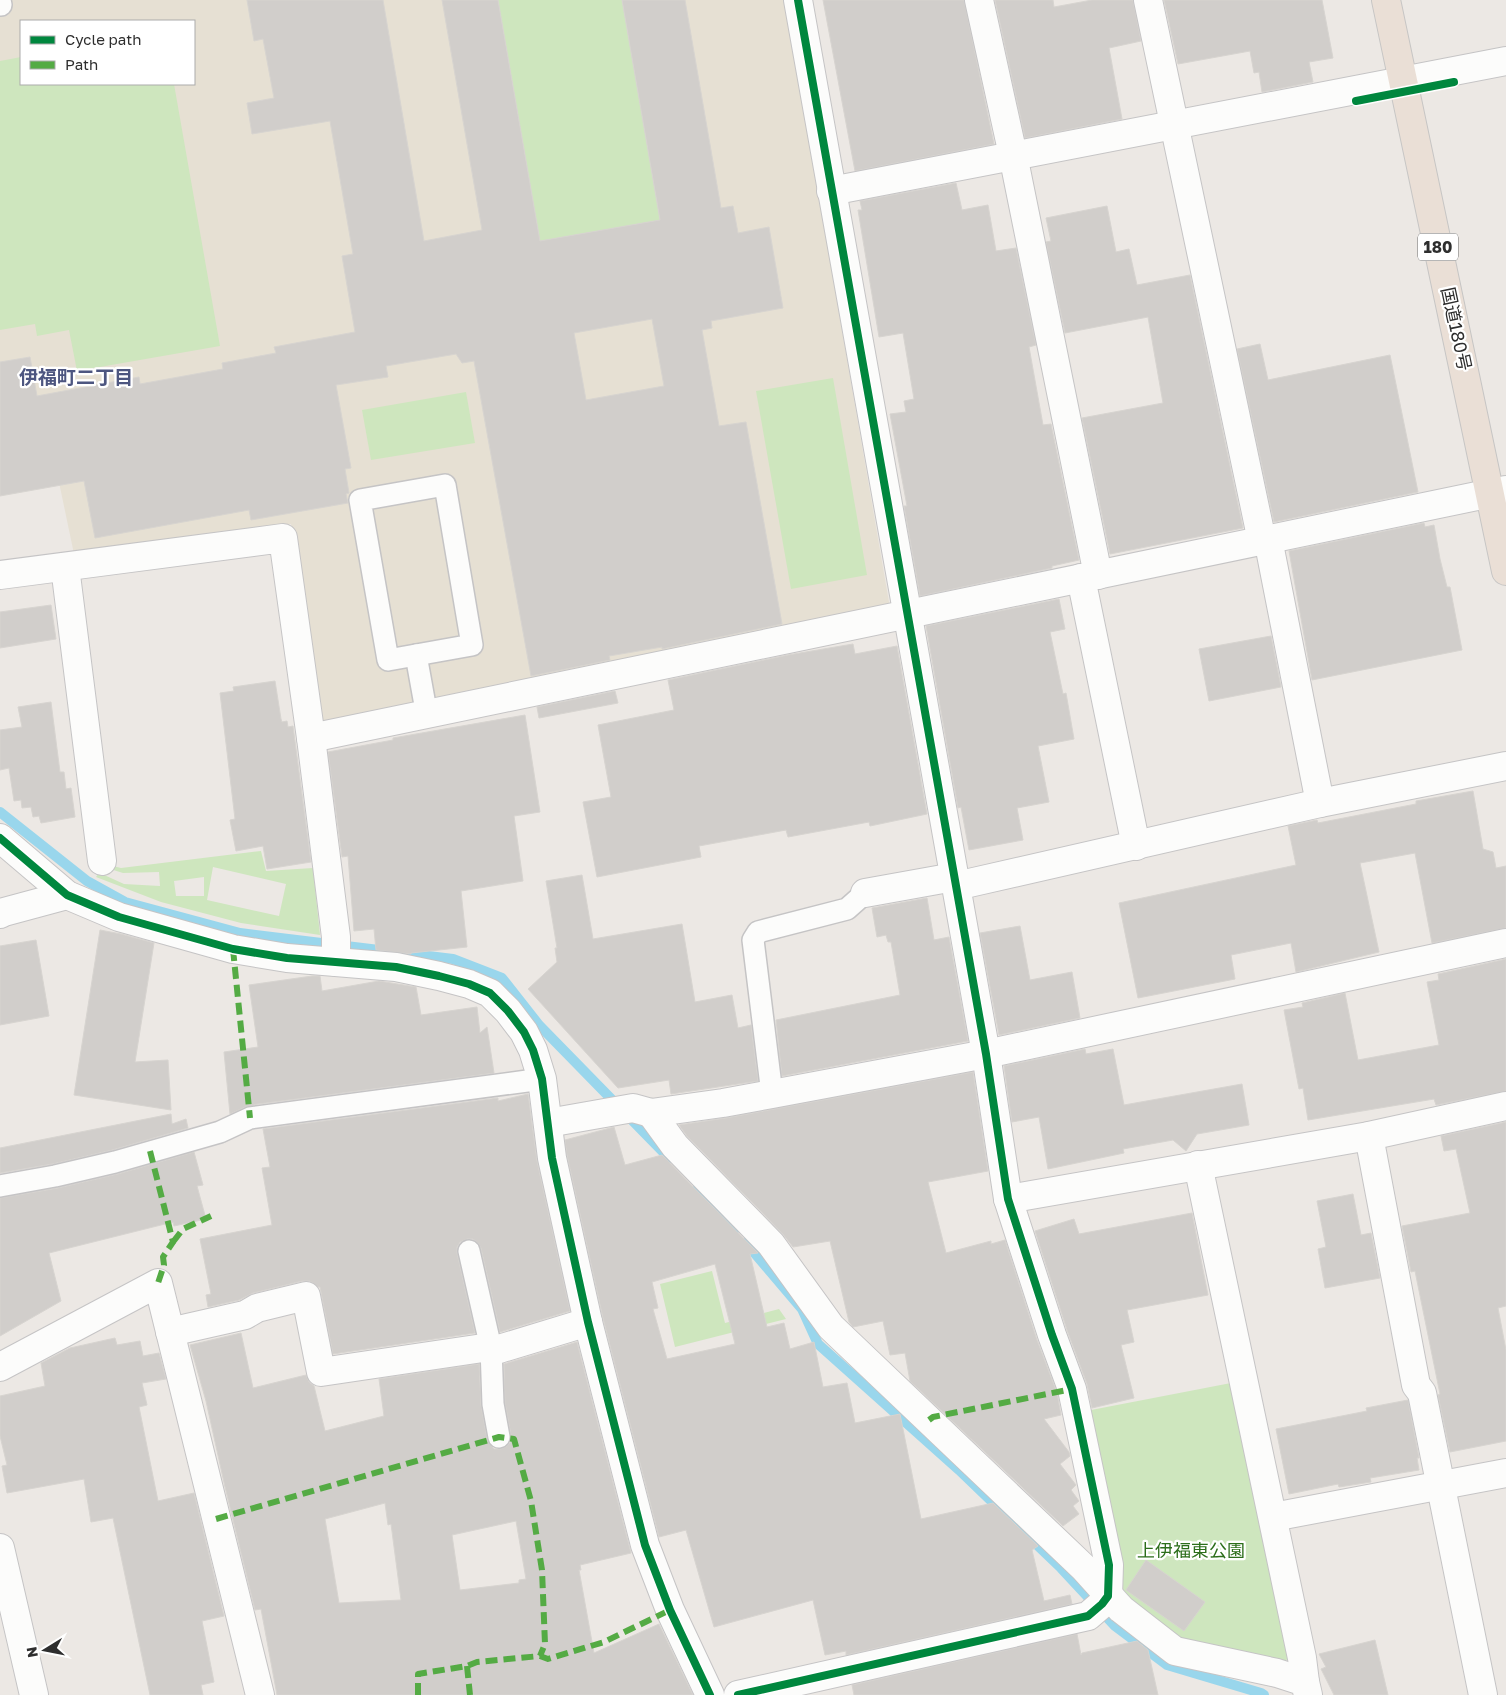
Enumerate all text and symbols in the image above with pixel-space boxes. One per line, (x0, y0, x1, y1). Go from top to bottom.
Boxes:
legend (20, 20, 195, 85)
text: Cycle path (65, 30, 141, 48)
text: Path (65, 55, 98, 73)
road number: 180 (1418, 233, 1458, 260)
street label: 国道180号 (1437, 285, 1477, 373)
district label: 伊福町二丁目 (19, 365, 133, 388)
park label: 上伊福東公園 (1137, 1539, 1245, 1561)
north arrow (20, 1625, 70, 1675)
text: N (22, 1646, 41, 1659)

